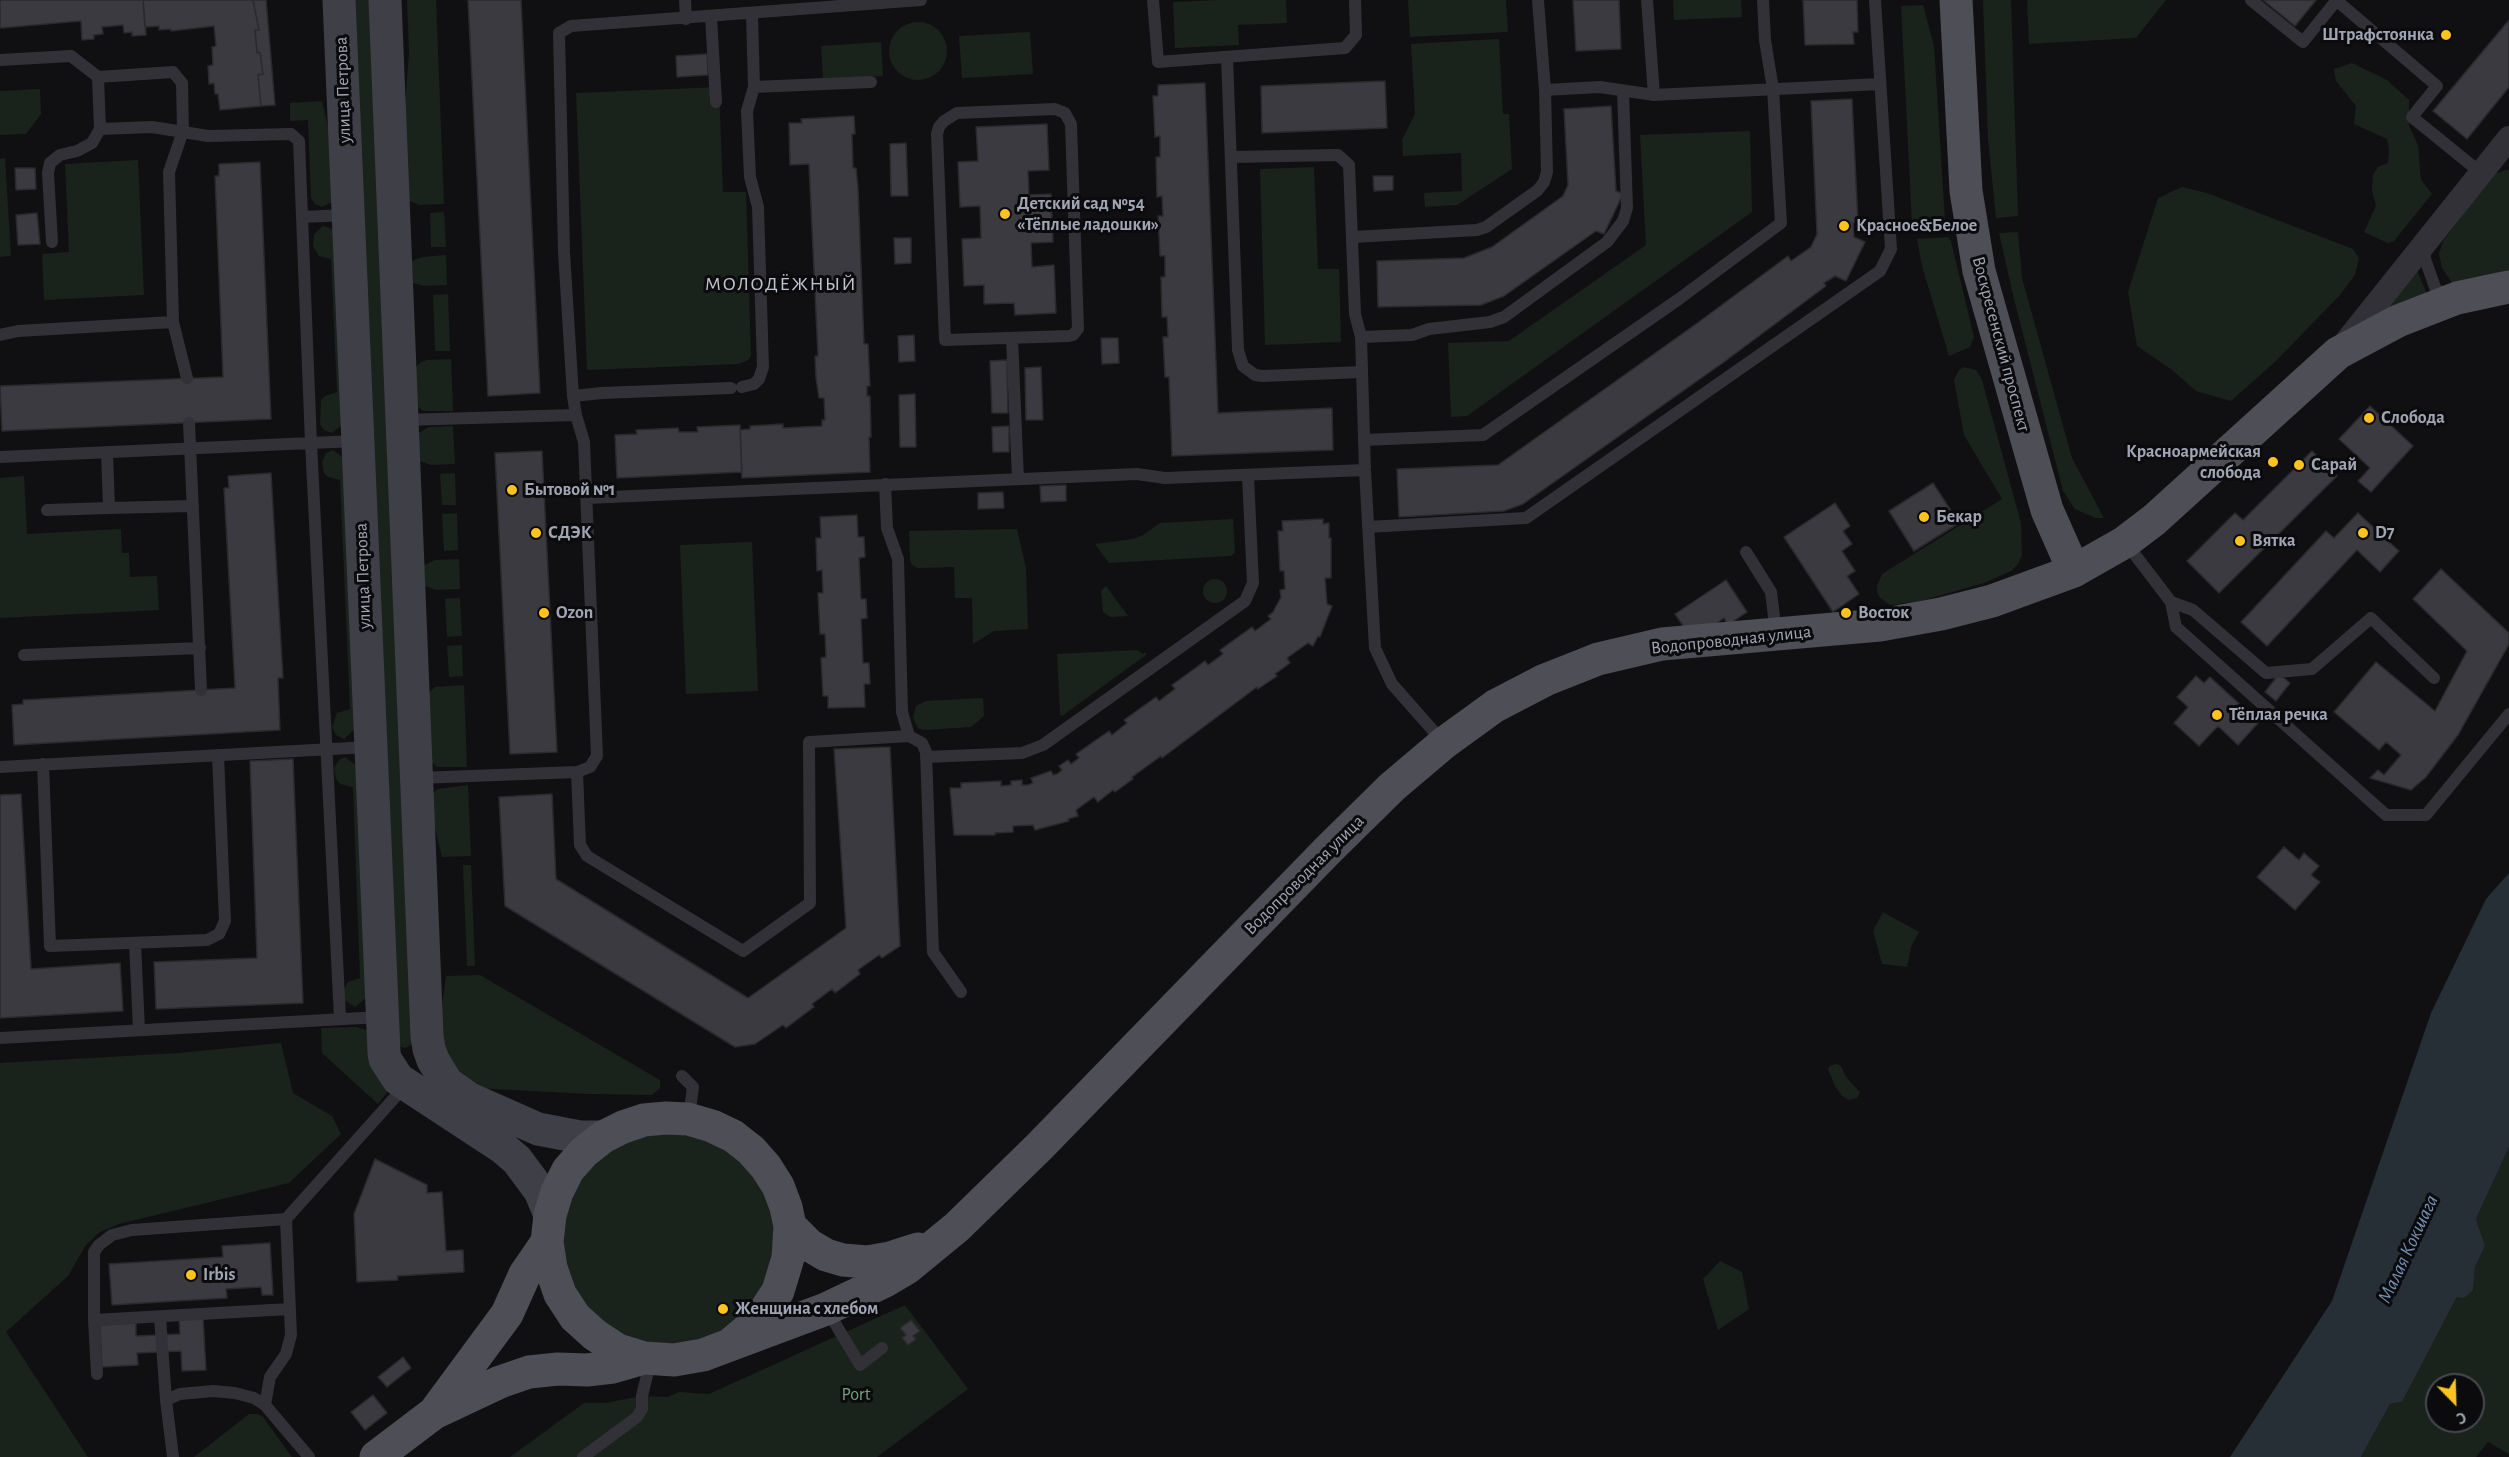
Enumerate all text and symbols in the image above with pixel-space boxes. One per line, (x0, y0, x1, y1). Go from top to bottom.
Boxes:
place label: Штрафстоянка (2322, 24, 2434, 46)
marker: Штрафстоянка (2439, 28, 2453, 42)
street label: улица Петрова (330, 36, 356, 144)
place label: Детский сад №54 «Тёплые ладошки» (1017, 193, 1159, 236)
marker: Детский сад №54 «Тёплые ладошки» (998, 207, 1012, 221)
place label: Красное&Белое (1856, 215, 1977, 237)
marker: Красное&Белое (1837, 219, 1851, 233)
street label: Воскресенский проспект (1967, 254, 2035, 434)
district label: МОЛОДЁЖНЫЙ (705, 272, 857, 296)
place label: Слобода (2381, 407, 2445, 429)
marker: Слобода (2362, 411, 2376, 425)
place label: Красноармейская слобода (2126, 441, 2261, 484)
place label: Сарай (2311, 454, 2357, 476)
marker: Красноармейская слобода (2266, 455, 2280, 469)
marker: Сарай (2292, 458, 2306, 472)
place label: Бытовой №1 (524, 479, 616, 501)
marker: Бытовой №1 (505, 483, 519, 497)
place label: Бекар (1936, 506, 1982, 528)
marker: Бекар (1917, 510, 1931, 524)
street label: улица Петрова (350, 522, 376, 630)
place label: СДЭК (548, 522, 592, 544)
place label: D7 (2375, 522, 2395, 544)
marker: СДЭК (529, 526, 543, 540)
marker: D7 (2356, 526, 2370, 540)
place label: Вятка (2252, 530, 2295, 552)
marker: Вятка (2233, 534, 2247, 548)
place label: Ozon (556, 602, 593, 624)
place label: Восток (1858, 602, 1909, 624)
marker: Ozon (537, 606, 551, 620)
marker: Восток (1839, 606, 1853, 620)
street label: Водопроводная улица (1650, 621, 1812, 659)
place label: Тёплая речка (2229, 704, 2328, 726)
marker: Тёплая речка (2210, 708, 2224, 722)
street label: Водопроводная улица (1239, 810, 1369, 940)
water label: Малая Кокшага (2372, 1191, 2444, 1307)
place label: Irbis (203, 1264, 235, 1286)
marker: Irbis (184, 1268, 198, 1282)
place label: Женщина с хлебом (735, 1298, 878, 1320)
marker: Женщина с хлебом (716, 1302, 730, 1316)
north arrow (2425, 1373, 2485, 1433)
park label: Port (842, 1384, 870, 1406)
text: С (2454, 1409, 2468, 1427)

